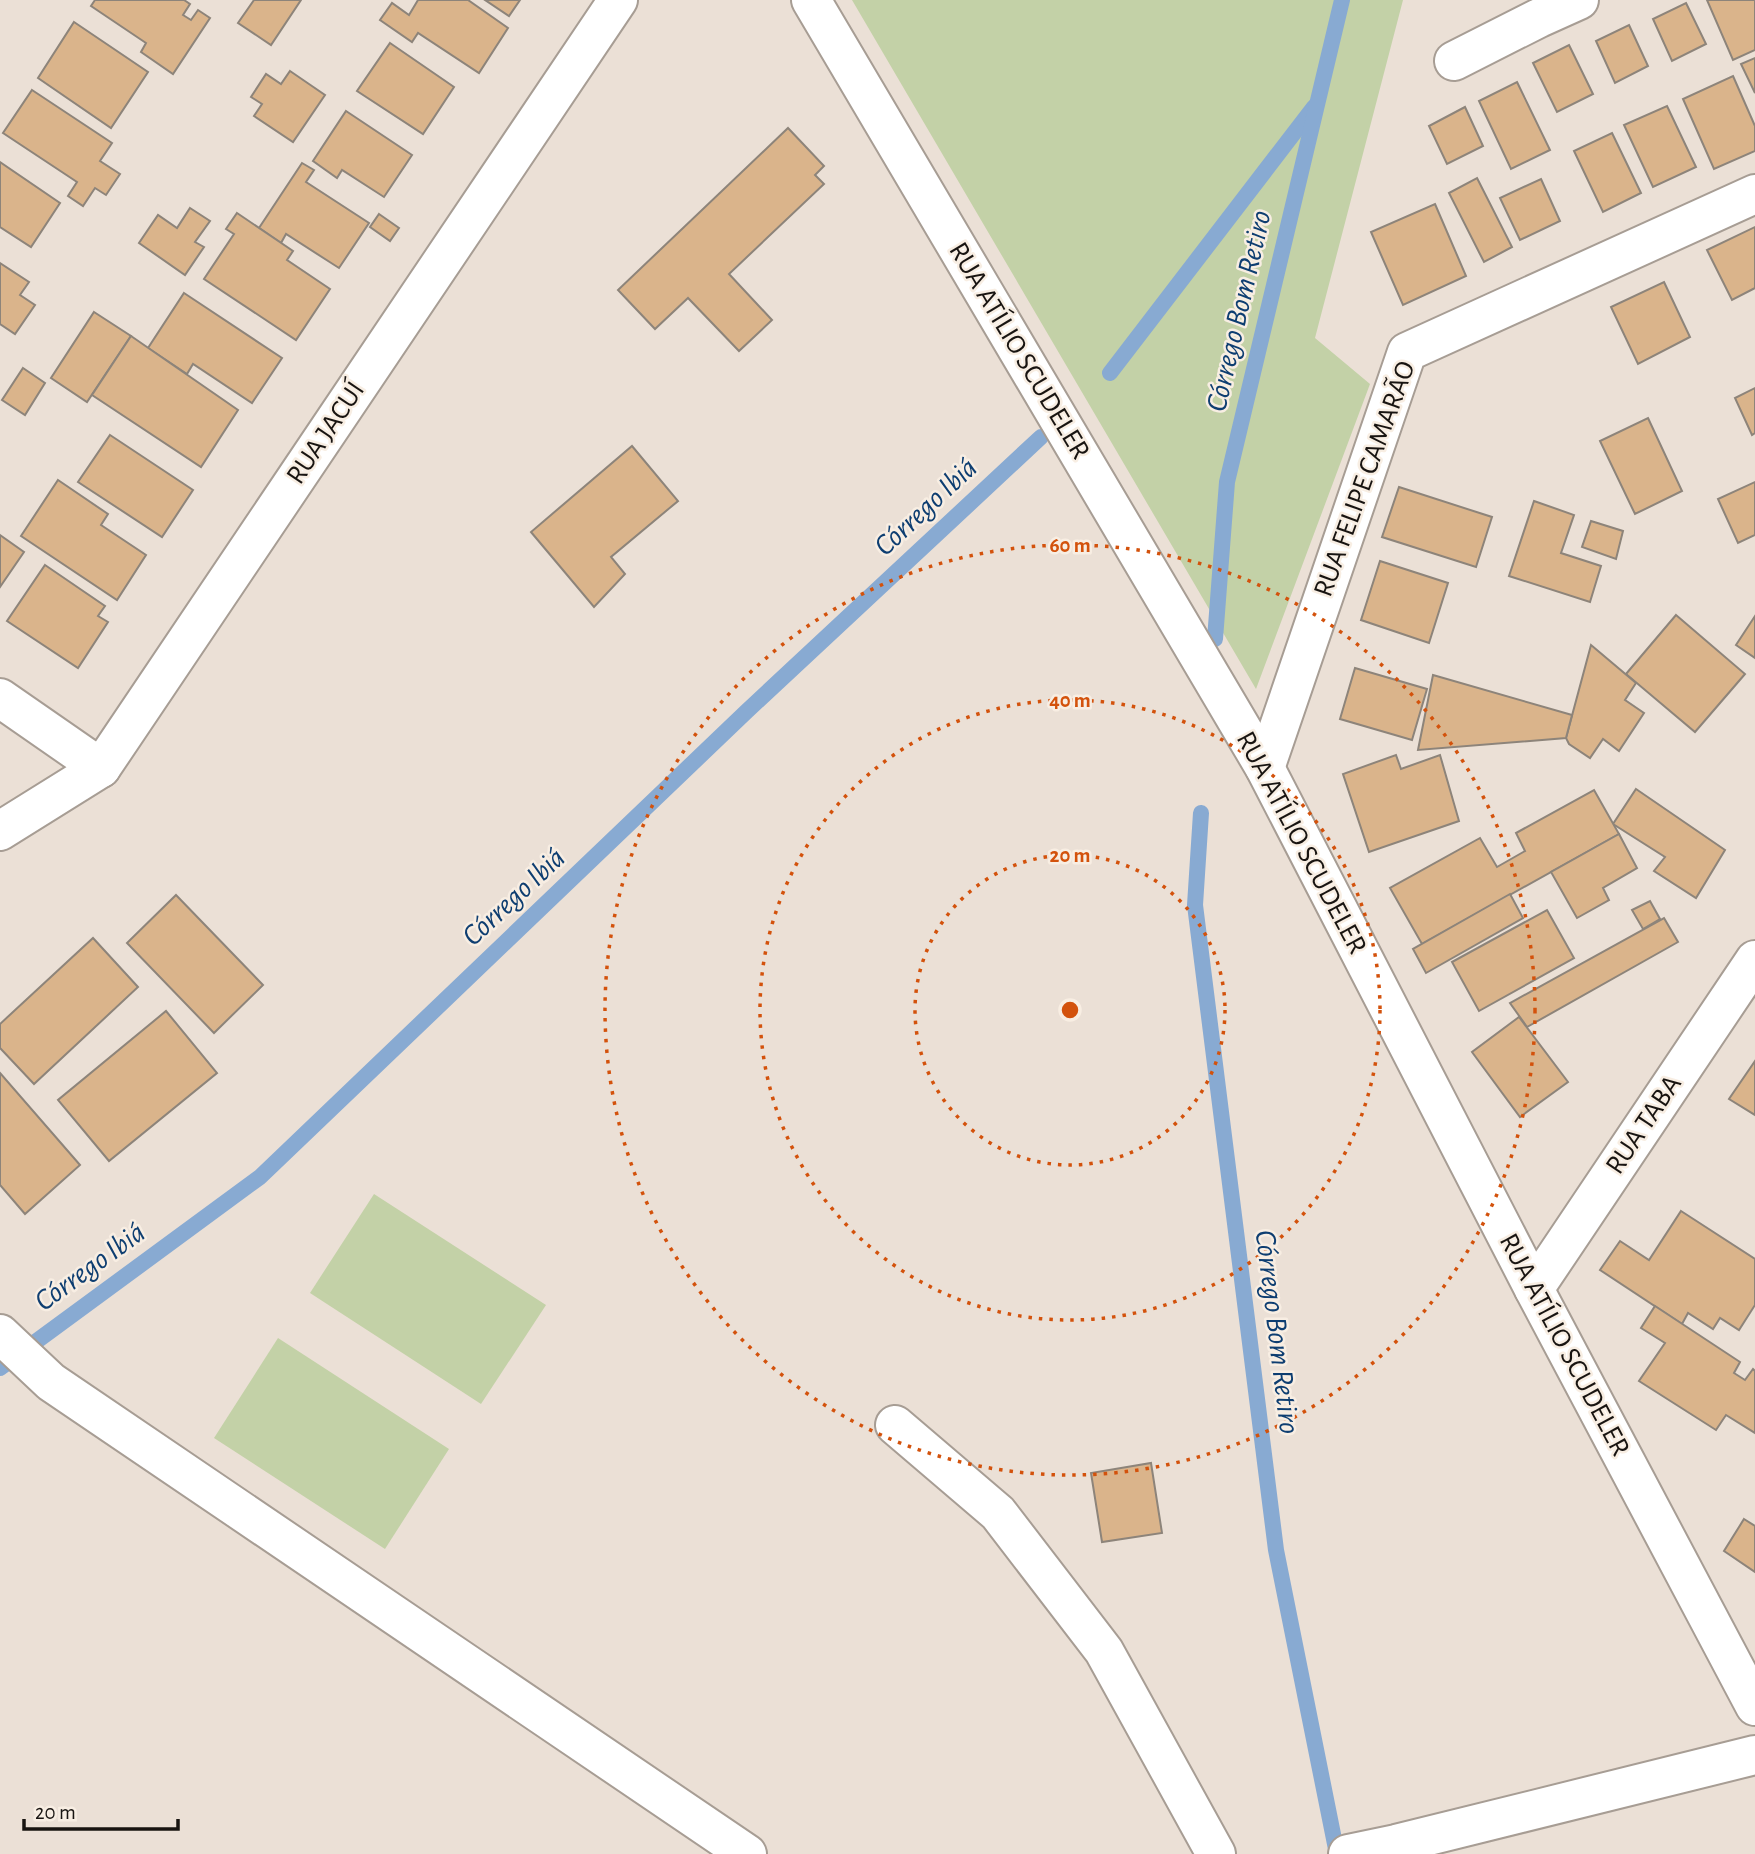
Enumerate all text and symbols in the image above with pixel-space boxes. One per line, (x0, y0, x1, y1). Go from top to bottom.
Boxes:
water label: Córrego Bom Retiro (1201, 208, 1277, 414)
street label: RUA ATÍLIO SCUDELER (943, 236, 1097, 464)
street label: RUA FELIPE CAMARÃO (1307, 357, 1421, 601)
street label: RUA JACUÍ (279, 375, 371, 489)
water label: Córrego Ibiá (869, 452, 983, 562)
text: 60 m (1049, 535, 1091, 556)
text: 40 m (1049, 690, 1091, 711)
street label: RUA ATÍLIO SCUDELER (1231, 726, 1374, 959)
water label: Córrego Ibiá (457, 842, 571, 952)
text: 20 m (1050, 845, 1090, 866)
centre of rings (1058, 998, 1082, 1022)
street label: RUA TABA (1601, 1071, 1687, 1179)
water label: Córrego Ibiá (29, 1217, 151, 1317)
water label: Córrego Bom Retiro (1250, 1228, 1304, 1436)
street label: RUA ATÍLIO SCUDELER (1494, 1228, 1637, 1461)
scale bar (24, 1787, 178, 1831)
text: 20 m (35, 1802, 76, 1823)

